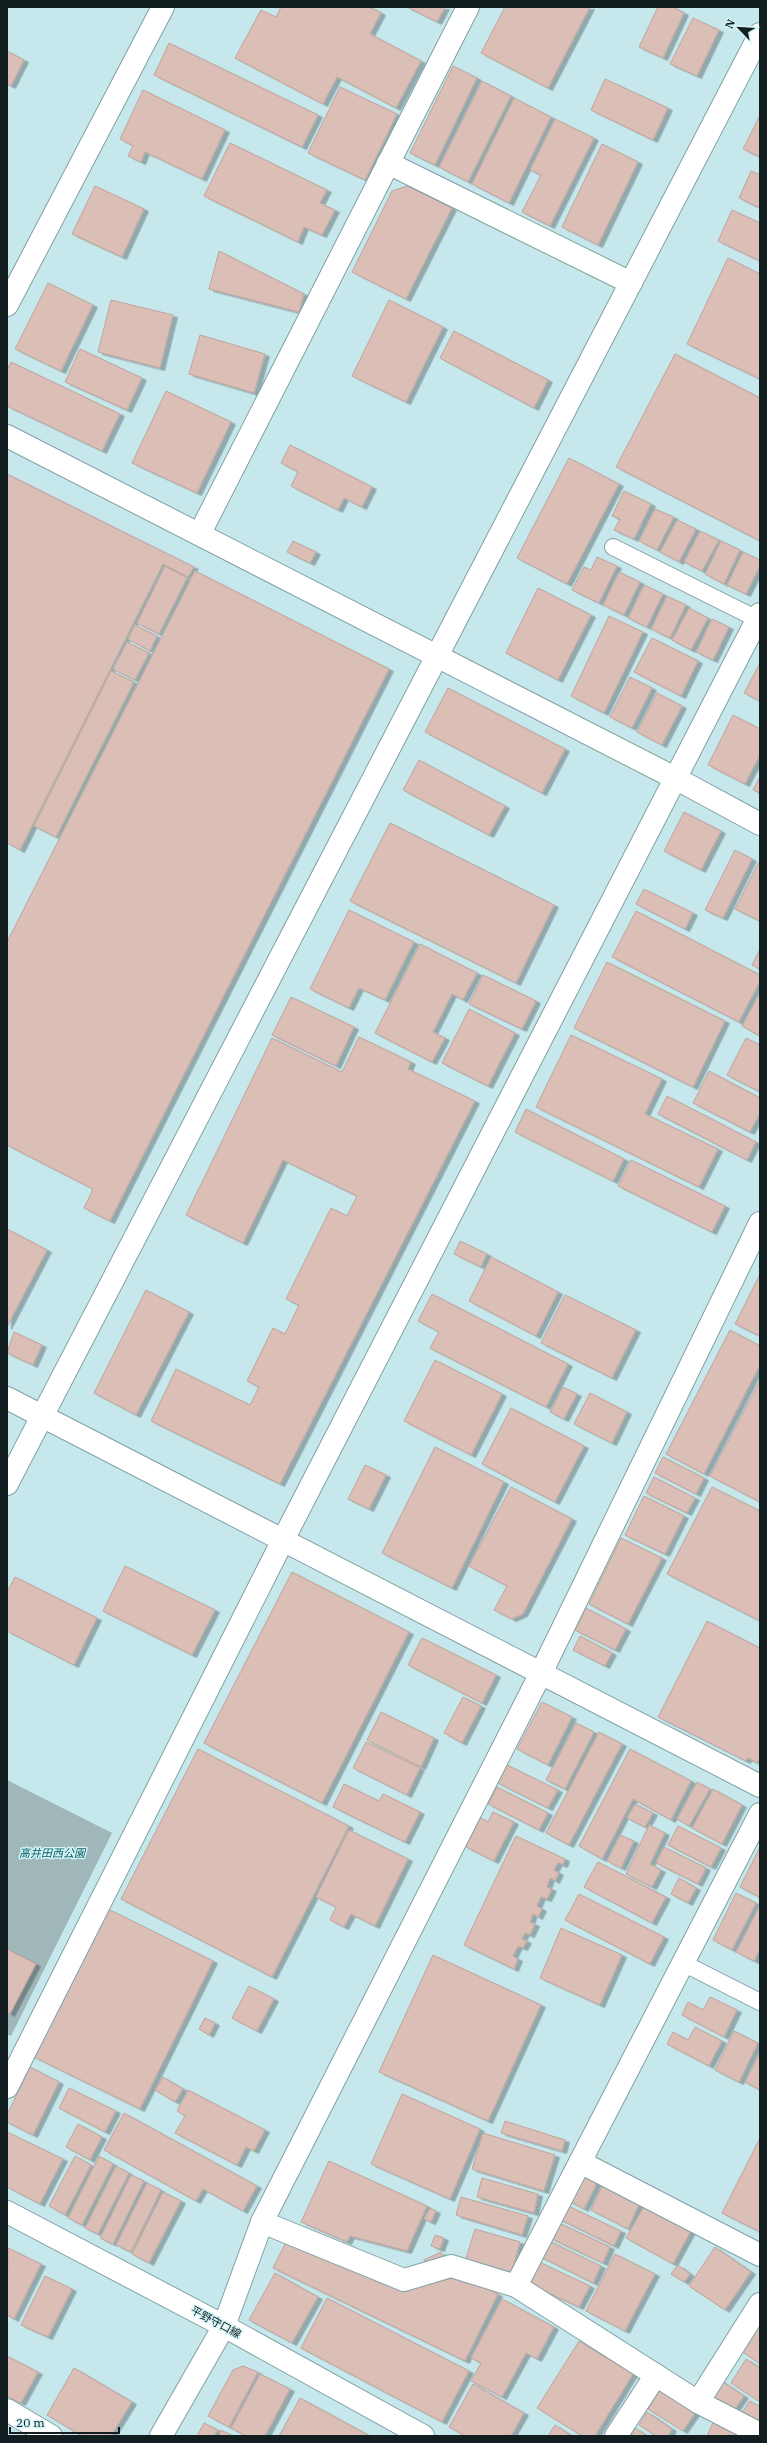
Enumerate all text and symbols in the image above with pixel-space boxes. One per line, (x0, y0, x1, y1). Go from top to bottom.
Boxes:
north arrow (719, 8, 759, 48)
text: N (722, 17, 738, 31)
park label: 高井田西公園 (19, 1846, 87, 1860)
street label: 平野守口線 (188, 2303, 244, 2341)
scale bar (10, 2409, 119, 2435)
text: 20 m (16, 2415, 45, 2430)

